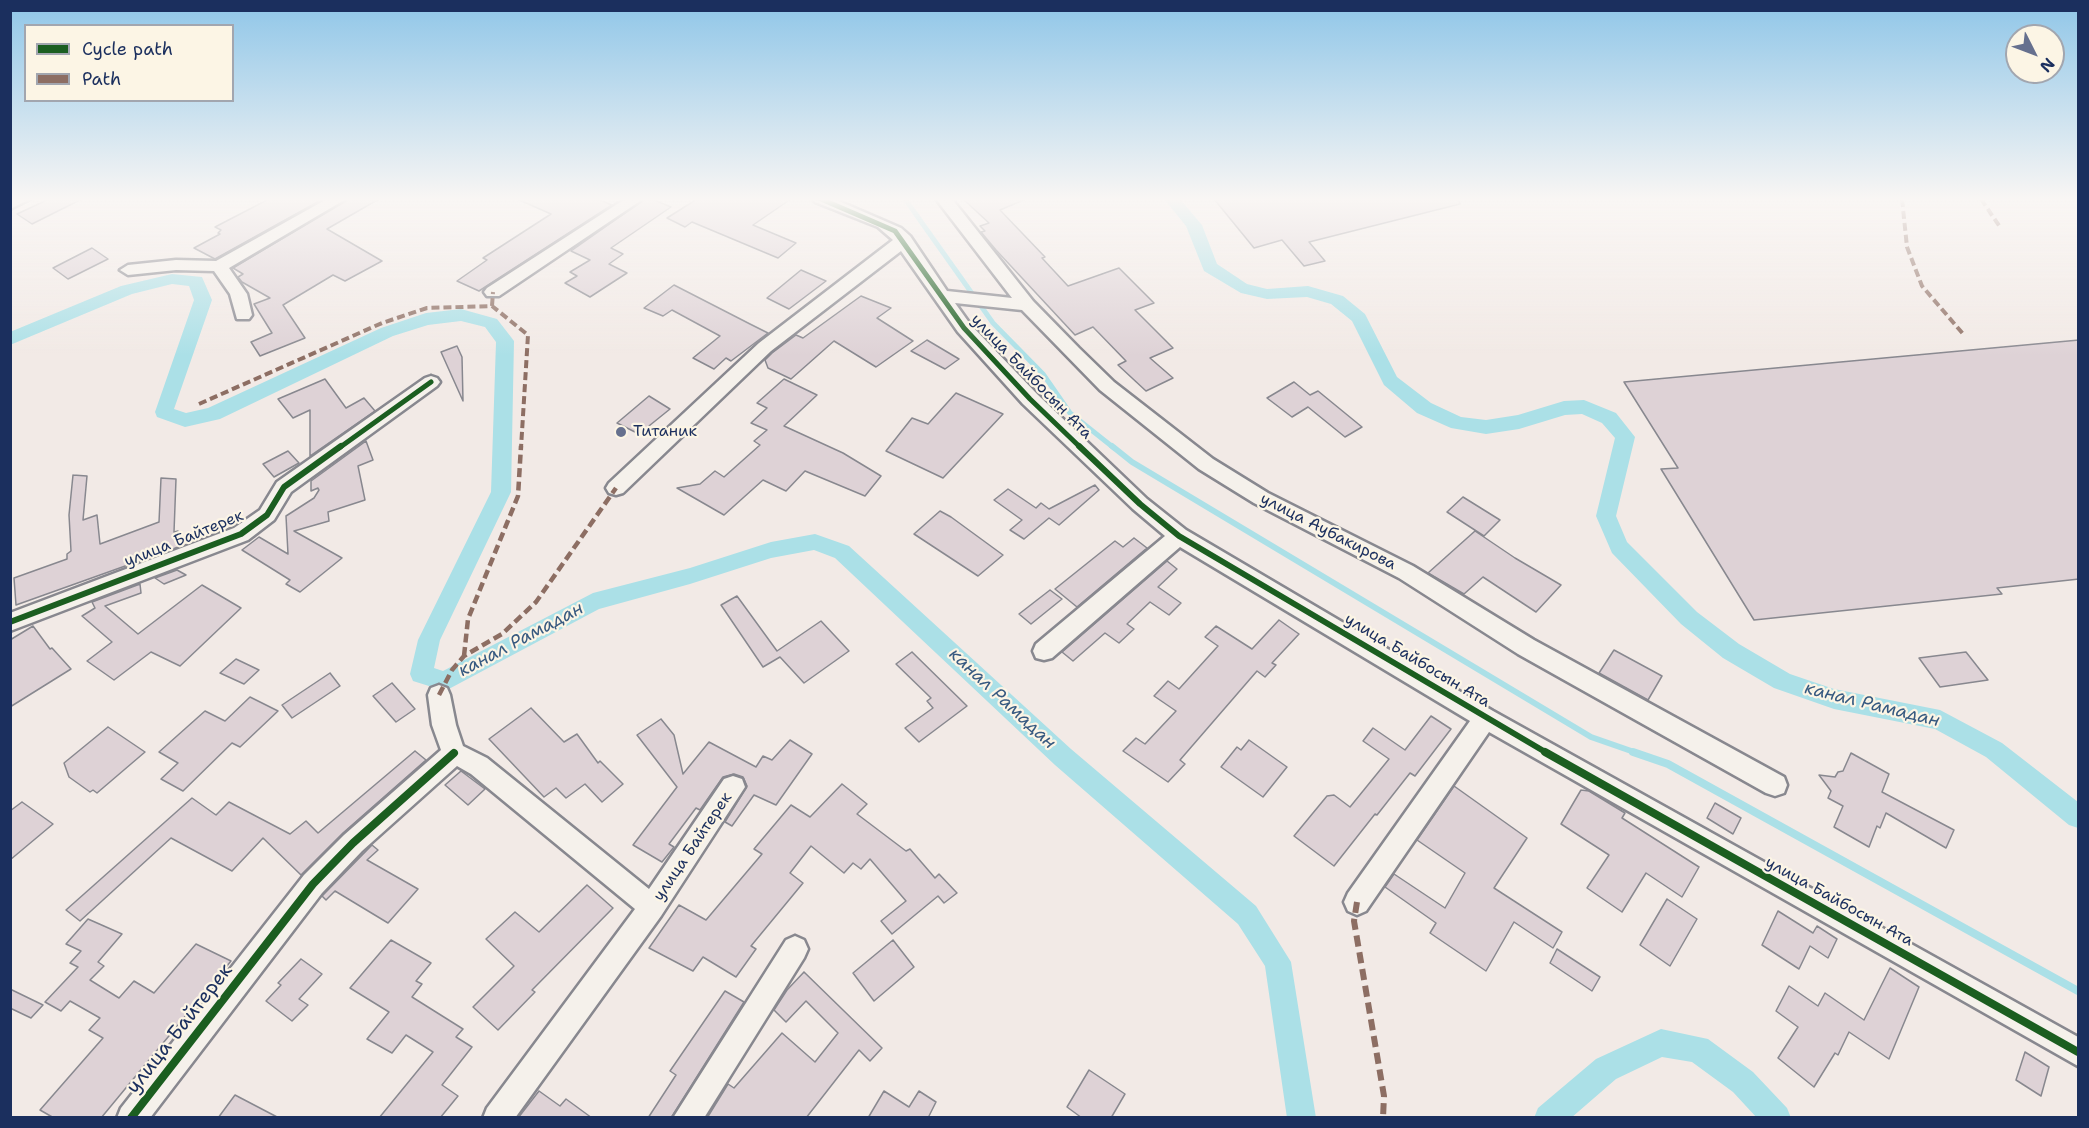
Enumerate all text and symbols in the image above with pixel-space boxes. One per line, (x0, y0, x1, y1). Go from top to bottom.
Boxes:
legend (24, 24, 234, 102)
north arrow (2005, 24, 2065, 84)
text: Cycle path (82, 37, 173, 61)
text: N (2035, 53, 2059, 77)
text: Path (82, 67, 121, 91)
street label: улица Байбосын Ата (966, 310, 1096, 444)
place label: Титаник (633, 422, 697, 442)
marker: Титаник (614, 425, 628, 439)
street label: улица Аубакирова (1257, 489, 1399, 575)
street label: улица Байтерек (122, 506, 246, 572)
water label: канал Рамадан (455, 598, 587, 682)
street label: улица Байбосын Ата (1341, 610, 1493, 712)
water label: канал Рамадан (944, 644, 1060, 754)
water label: канал Рамадан (1802, 678, 1942, 732)
street label: улица Байтерек (650, 789, 736, 905)
street label: улица Байбосын Ата (1762, 853, 1916, 951)
street label: улица Байтерек (122, 959, 238, 1099)

